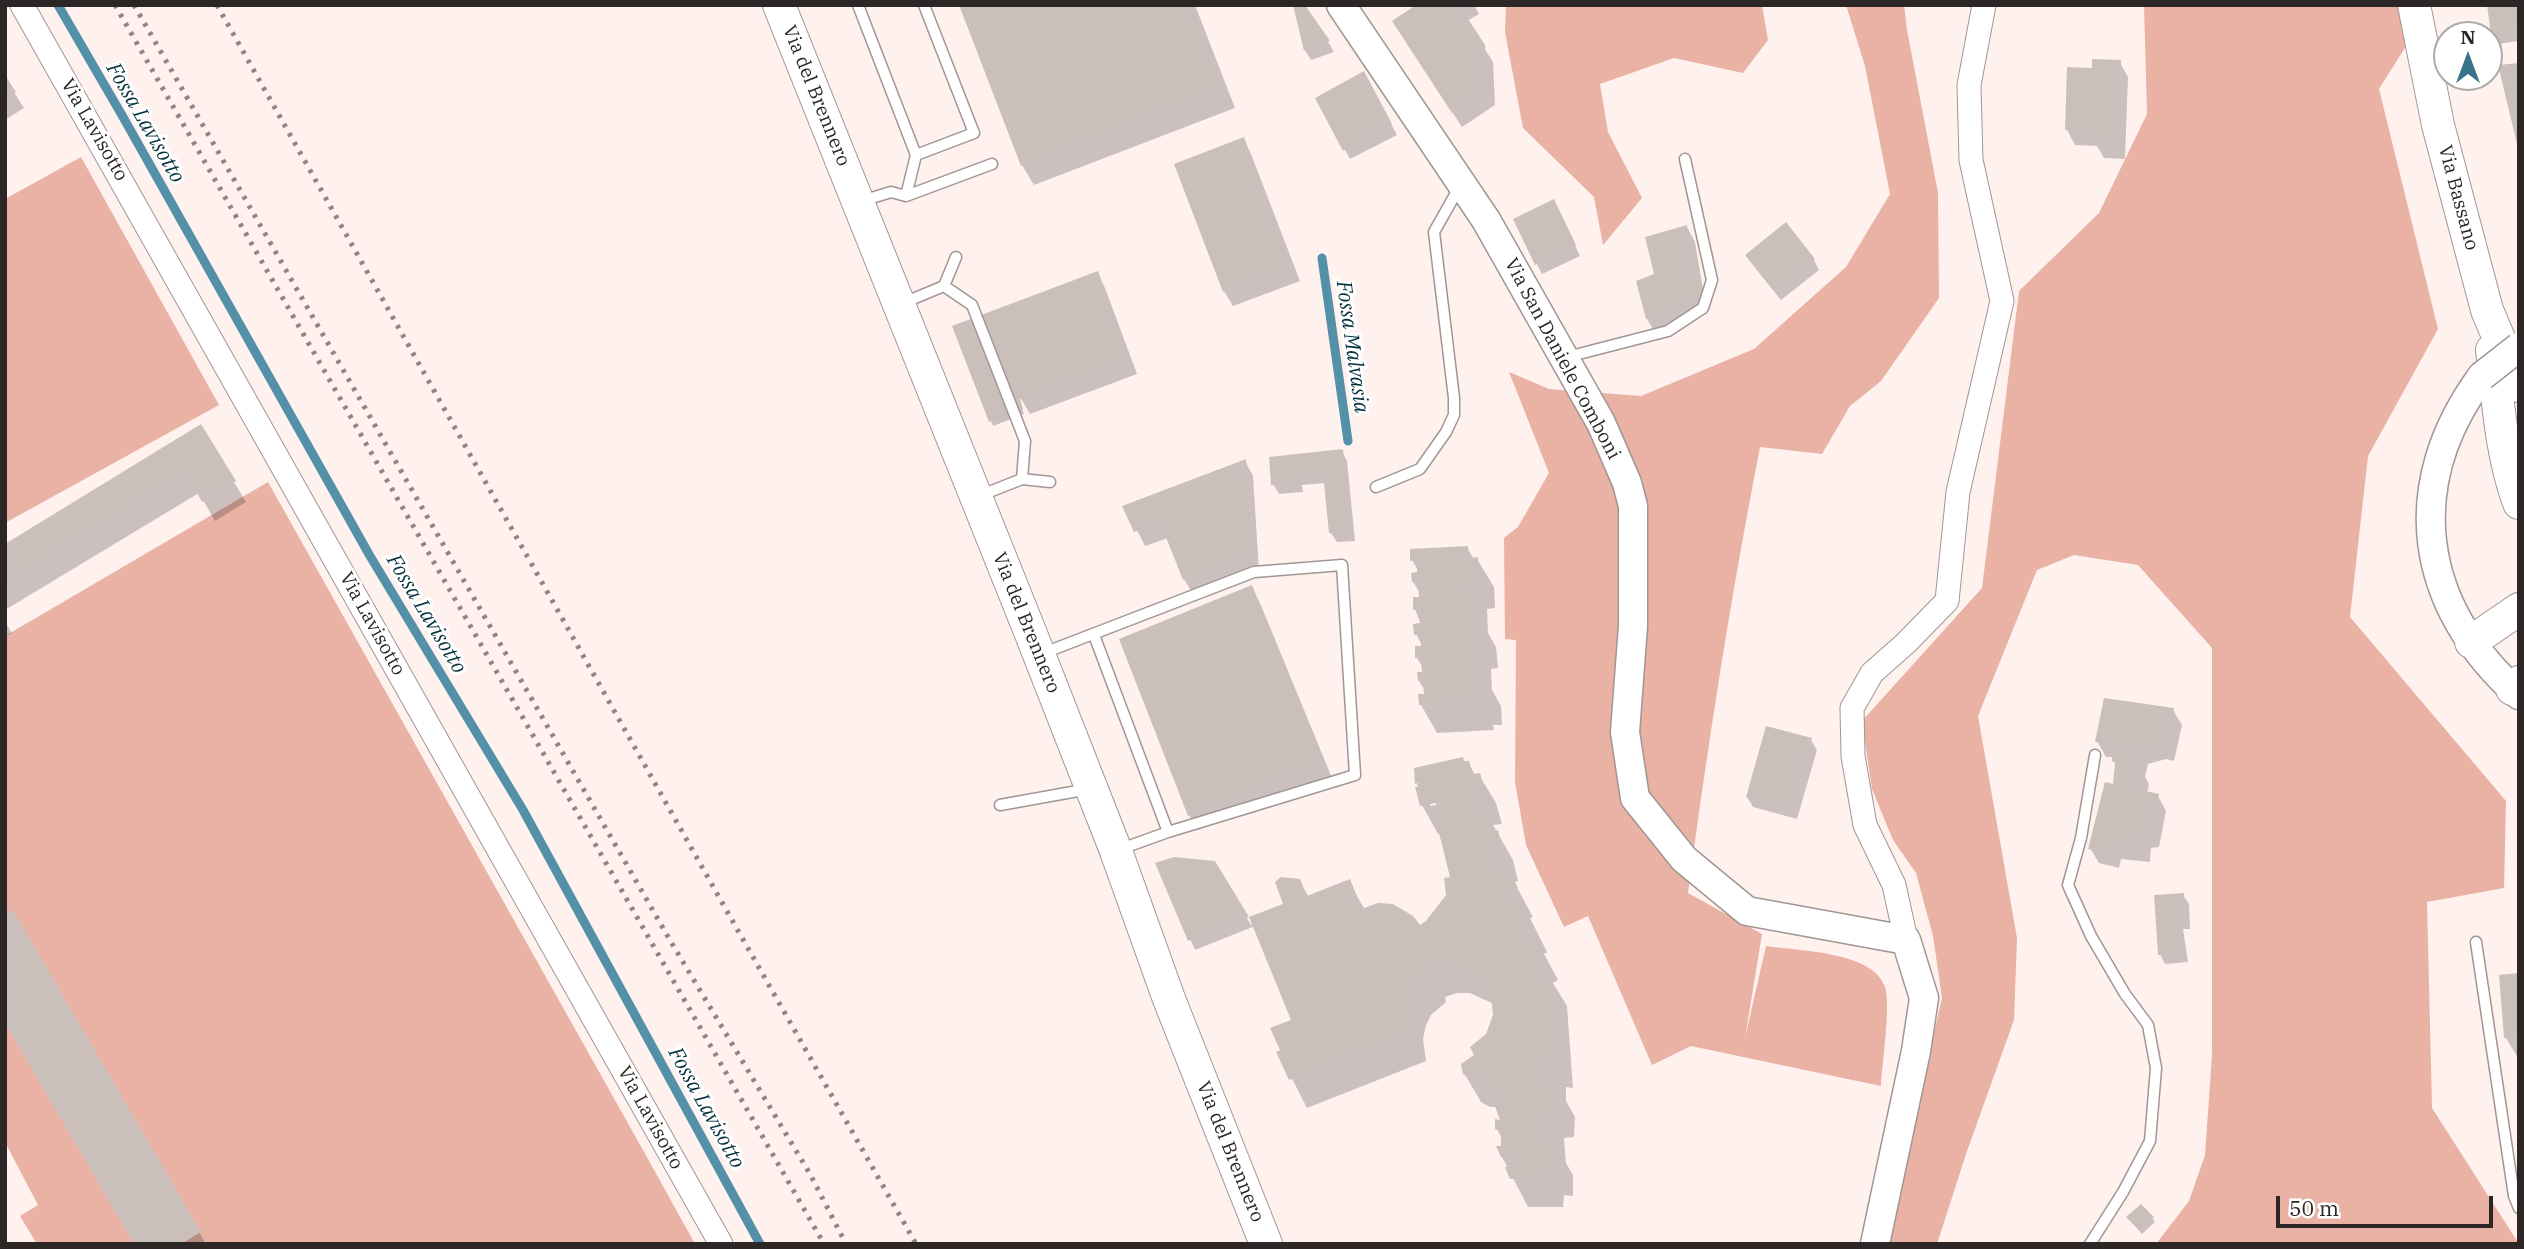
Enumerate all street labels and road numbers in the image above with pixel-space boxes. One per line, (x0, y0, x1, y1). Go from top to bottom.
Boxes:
street label: Via del Brennero (777, 22, 855, 170)
street label: Via Lavisotto (56, 75, 132, 185)
street label: Via Bassano (2433, 143, 2483, 253)
street label: Via San Daniele Comboni (1499, 254, 1625, 464)
street label: Via del Brennero (987, 549, 1065, 697)
street label: Via Lavisotto (334, 568, 410, 680)
street label: Via Lavisotto (612, 1062, 688, 1174)
street label: Via del Brennero (1191, 1078, 1269, 1226)

